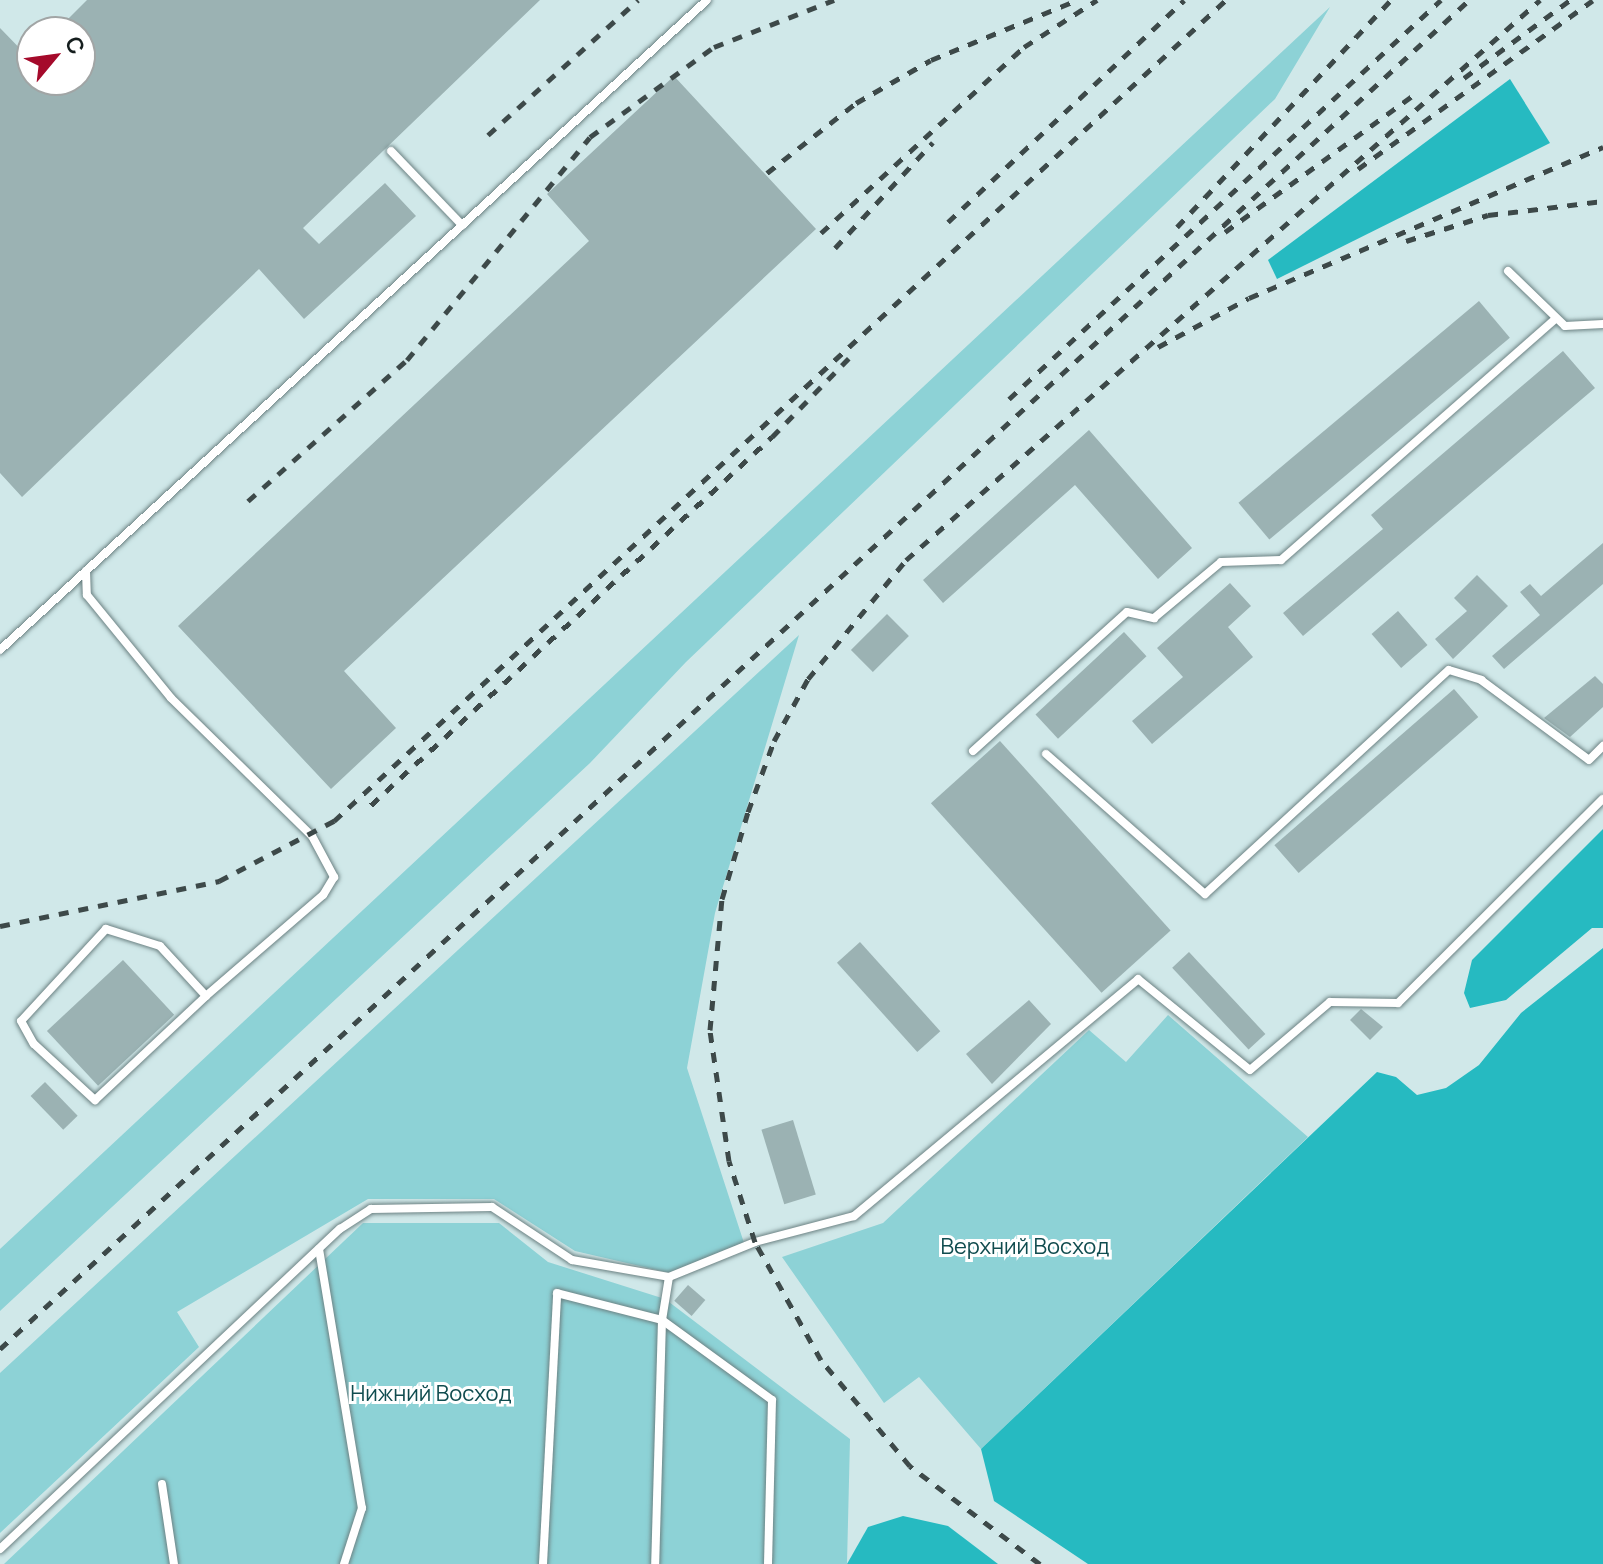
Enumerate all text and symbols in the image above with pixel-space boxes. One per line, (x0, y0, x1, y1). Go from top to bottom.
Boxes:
north arrow (16, 16, 96, 96)
text: С (58, 31, 92, 60)
park label: Верхний Восход (941, 1234, 1109, 1260)
park label: Нижний Восход (350, 1381, 512, 1407)

